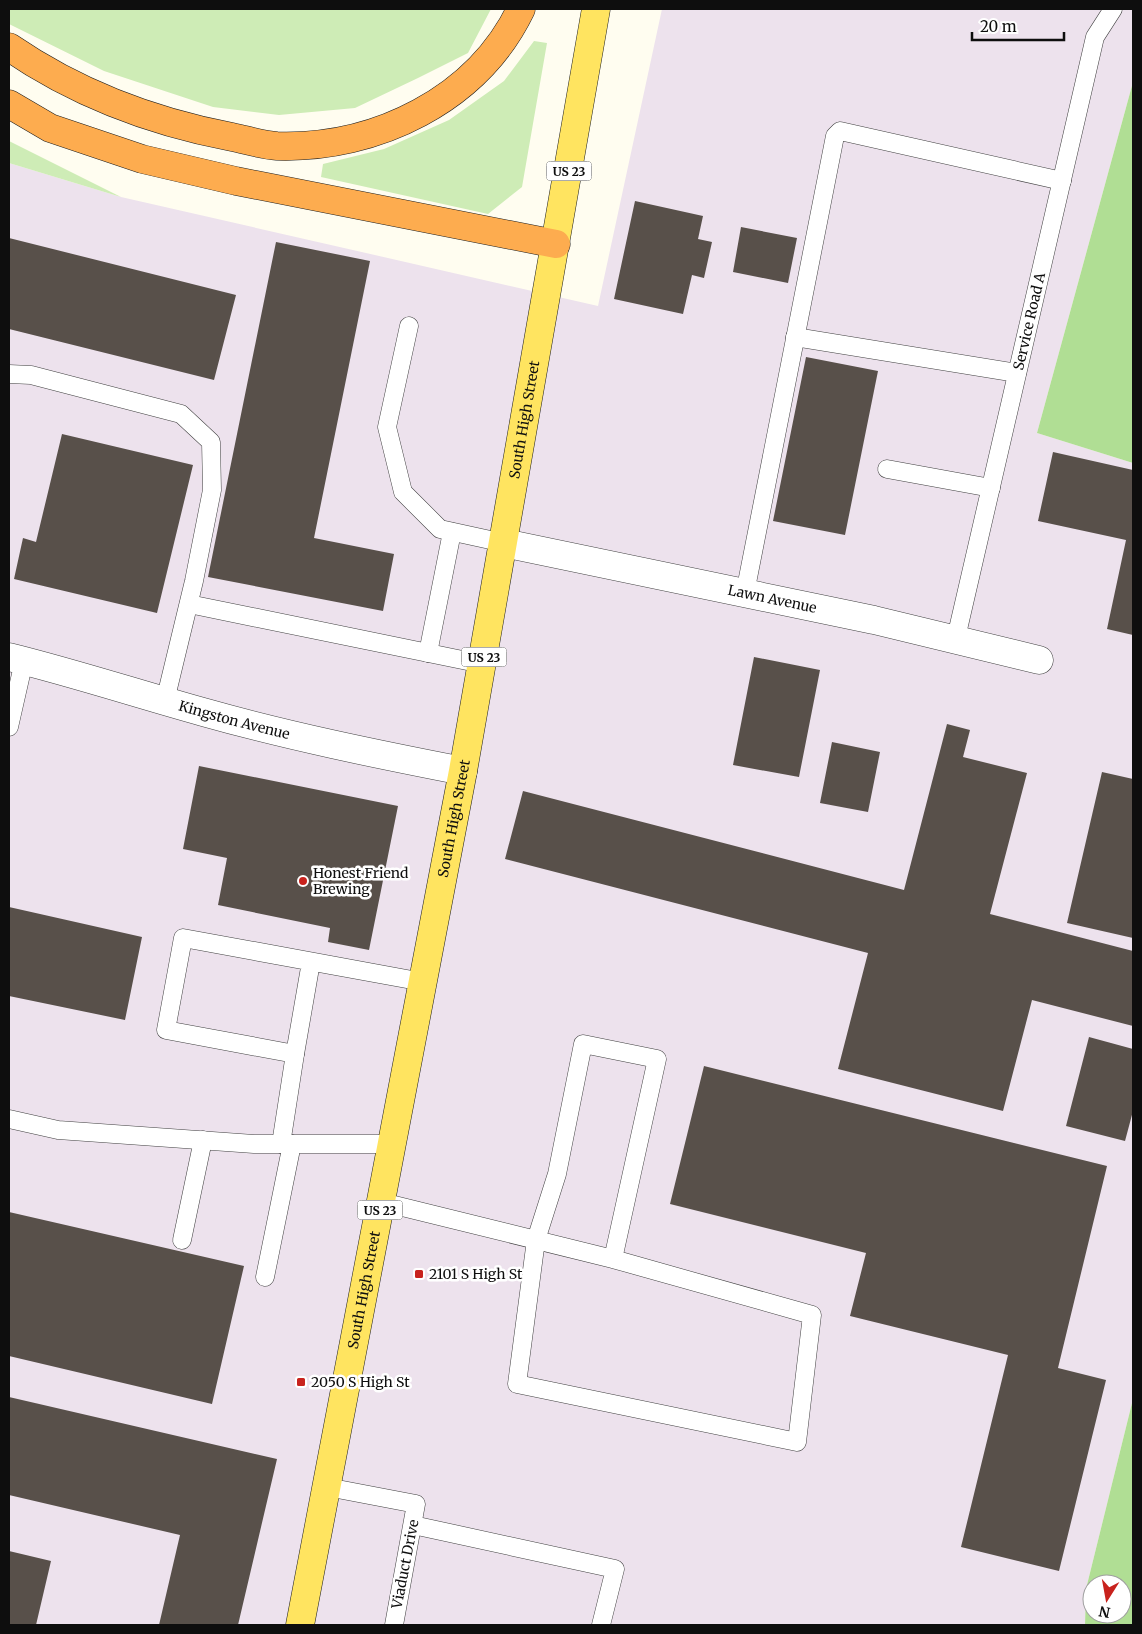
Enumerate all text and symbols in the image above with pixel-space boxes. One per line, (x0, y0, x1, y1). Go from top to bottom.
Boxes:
scale bar (972, 10, 1064, 42)
text: 20 m (980, 17, 1017, 36)
road number: US 23 (546, 162, 592, 180)
street label: Service Road A (1009, 271, 1049, 372)
street label: South High Street (505, 359, 544, 480)
street label: Lawn Avenue (726, 581, 818, 617)
road number: US 23 (462, 648, 506, 666)
street label: Kingston Avenue (177, 697, 292, 743)
street label: South High Street (434, 758, 474, 879)
place label: Honest Friend Brewing (313, 864, 409, 898)
marker: Honest Friend Brewing (297, 875, 309, 887)
road number: US 23 (358, 1200, 402, 1220)
street label: South High Street (344, 1229, 384, 1351)
place label: 2101 S High St (429, 1265, 523, 1283)
marker: 2101 S High St (413, 1268, 425, 1280)
place label: 2050 S High St (311, 1373, 410, 1391)
marker: 2050 S High St (295, 1376, 307, 1388)
street label: Viaduct Drive (387, 1518, 422, 1611)
north arrow (1082, 1574, 1132, 1624)
text: N (1097, 1602, 1112, 1622)

